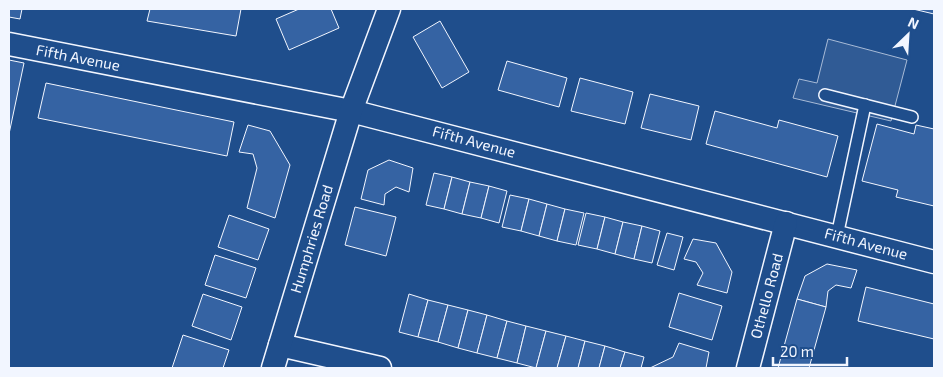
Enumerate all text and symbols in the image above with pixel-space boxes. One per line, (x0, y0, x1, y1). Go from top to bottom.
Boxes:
north arrow (883, 10, 933, 60)
text: N (906, 13, 922, 33)
street label: Fifth Avenue (35, 40, 122, 74)
street label: Fifth Avenue (431, 121, 518, 161)
street label: Humphries Road (286, 182, 336, 295)
street label: Fifth Avenue (823, 223, 910, 263)
street label: Othello Road (746, 251, 786, 340)
scale bar (773, 334, 847, 366)
text: 20 m (780, 342, 814, 360)

